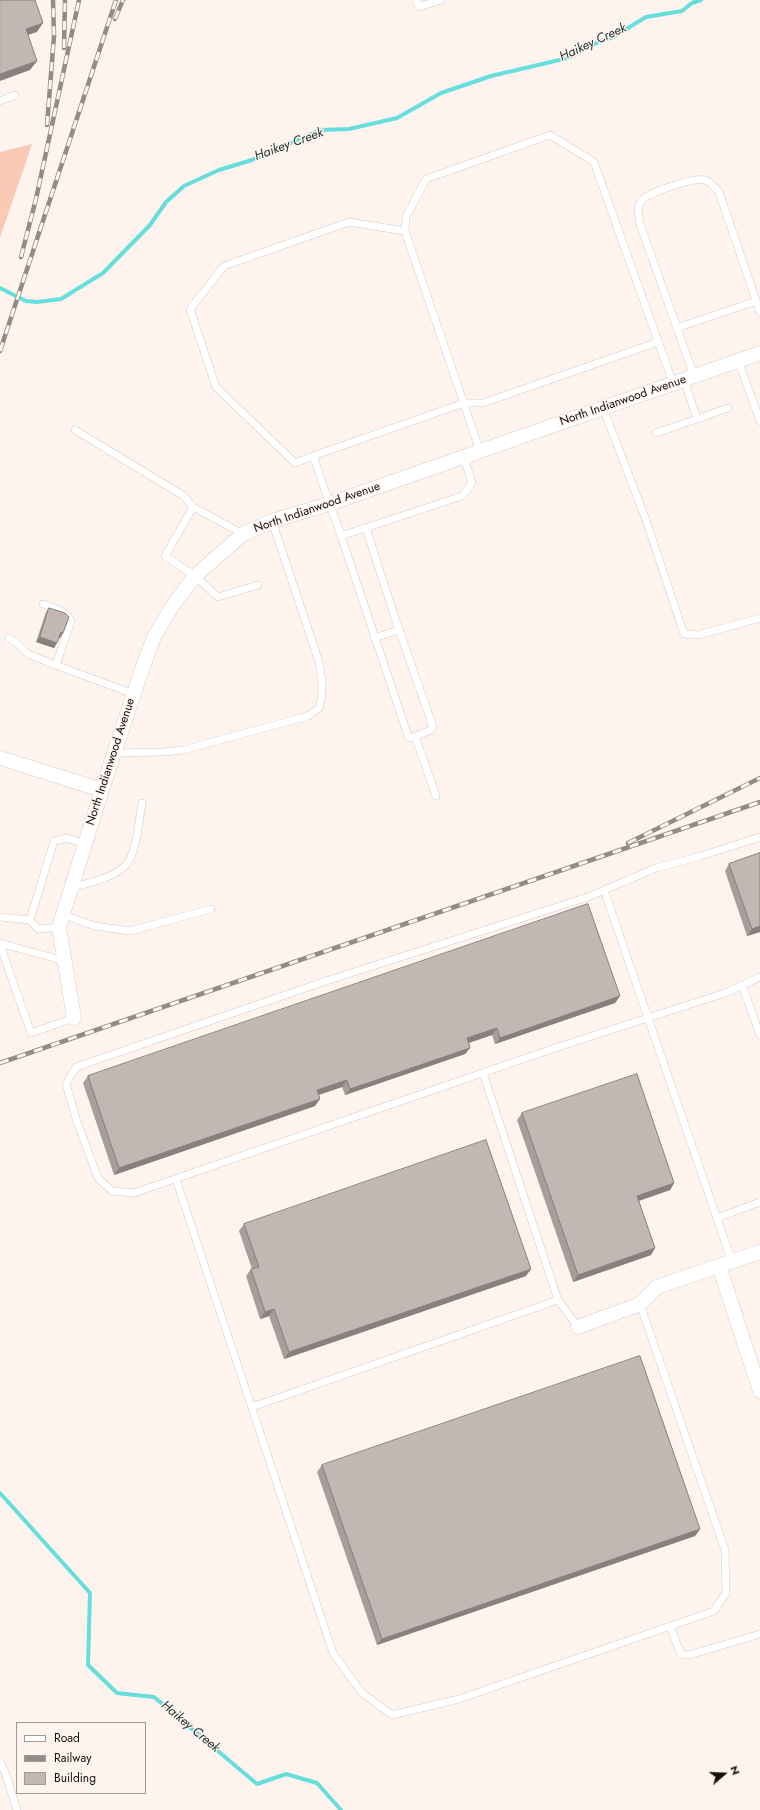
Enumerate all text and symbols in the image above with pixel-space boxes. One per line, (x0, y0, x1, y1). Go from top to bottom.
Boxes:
water label: Haikey Creek (557, 21, 629, 65)
water label: Haikey Creek (253, 125, 325, 165)
street label: North Indianwood Avenue (558, 373, 688, 429)
street label: North Indianwood Avenue (252, 480, 382, 536)
street label: North Indianwood Avenue (84, 697, 138, 827)
water label: Haikey Creek (157, 1698, 223, 1756)
legend (16, 1722, 146, 1794)
text: Road (54, 1729, 80, 1747)
text: Railway (54, 1749, 92, 1767)
north arrow (704, 1754, 744, 1794)
text: N (726, 1763, 744, 1777)
text: Building (54, 1769, 96, 1787)

